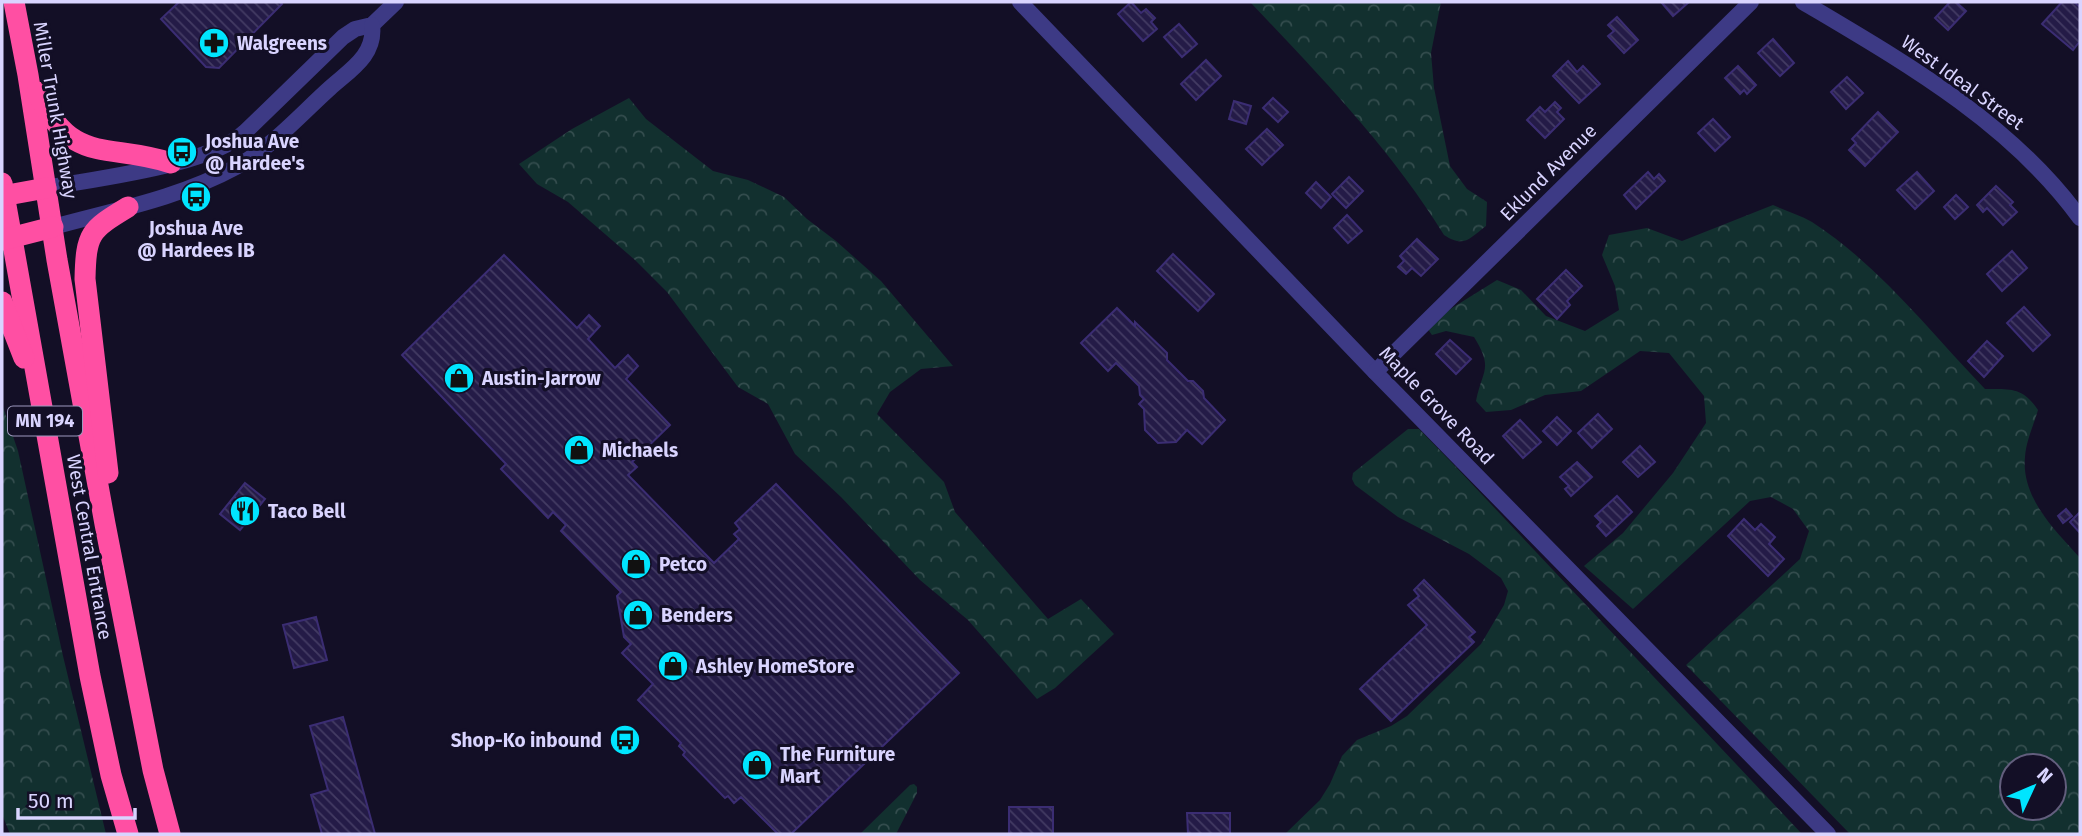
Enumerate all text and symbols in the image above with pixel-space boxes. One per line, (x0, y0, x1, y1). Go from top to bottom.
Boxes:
street label: Miller Trunk Highway (29, 20, 83, 201)
pharmacy icon: Walgreens (197, 26, 231, 60)
street label: West Ideal Street (1897, 30, 2029, 135)
place label: Walgreens (237, 32, 327, 55)
street label: Eklund Avenue (1495, 119, 1601, 225)
place label: Joshua Ave @ Hardee's (204, 130, 305, 175)
bus stop icon: Joshua Ave @ Hardee's (165, 135, 199, 169)
bus stop icon: Joshua Ave @ Hardees IB (179, 180, 213, 214)
place label: Joshua Ave @ Hardees IB (137, 217, 255, 262)
street label: Maple Grove Road (1374, 341, 1499, 469)
shop icon: Austin-Jarrow (442, 361, 476, 395)
place label: Austin-Jarrow (481, 367, 602, 390)
road number: MN 194 (8, 407, 82, 436)
shop icon: Michaels (562, 433, 596, 467)
place label: Michaels (602, 439, 678, 462)
street label: West Central Entrance (62, 453, 117, 642)
restaurant icon: Taco Bell (228, 494, 262, 528)
place label: Taco Bell (268, 500, 346, 523)
shop icon: Petco (619, 547, 653, 581)
place label: Petco (659, 553, 707, 576)
shop icon: Benders (621, 598, 655, 632)
place label: Benders (661, 604, 733, 627)
shop icon: Ashley HomeStore (656, 649, 690, 683)
place label: Ashley HomeStore (695, 655, 854, 678)
bus stop icon: Shop-Ko inbound (608, 723, 642, 757)
place label: Shop-Ko inbound (451, 729, 602, 752)
place label: The Furniture Mart (780, 743, 895, 788)
shop icon: The Furniture Mart (740, 748, 774, 782)
north arrow (1998, 752, 2068, 822)
text: N (2032, 763, 2058, 788)
scale bar (18, 776, 135, 820)
text: 50 m (28, 788, 74, 814)

